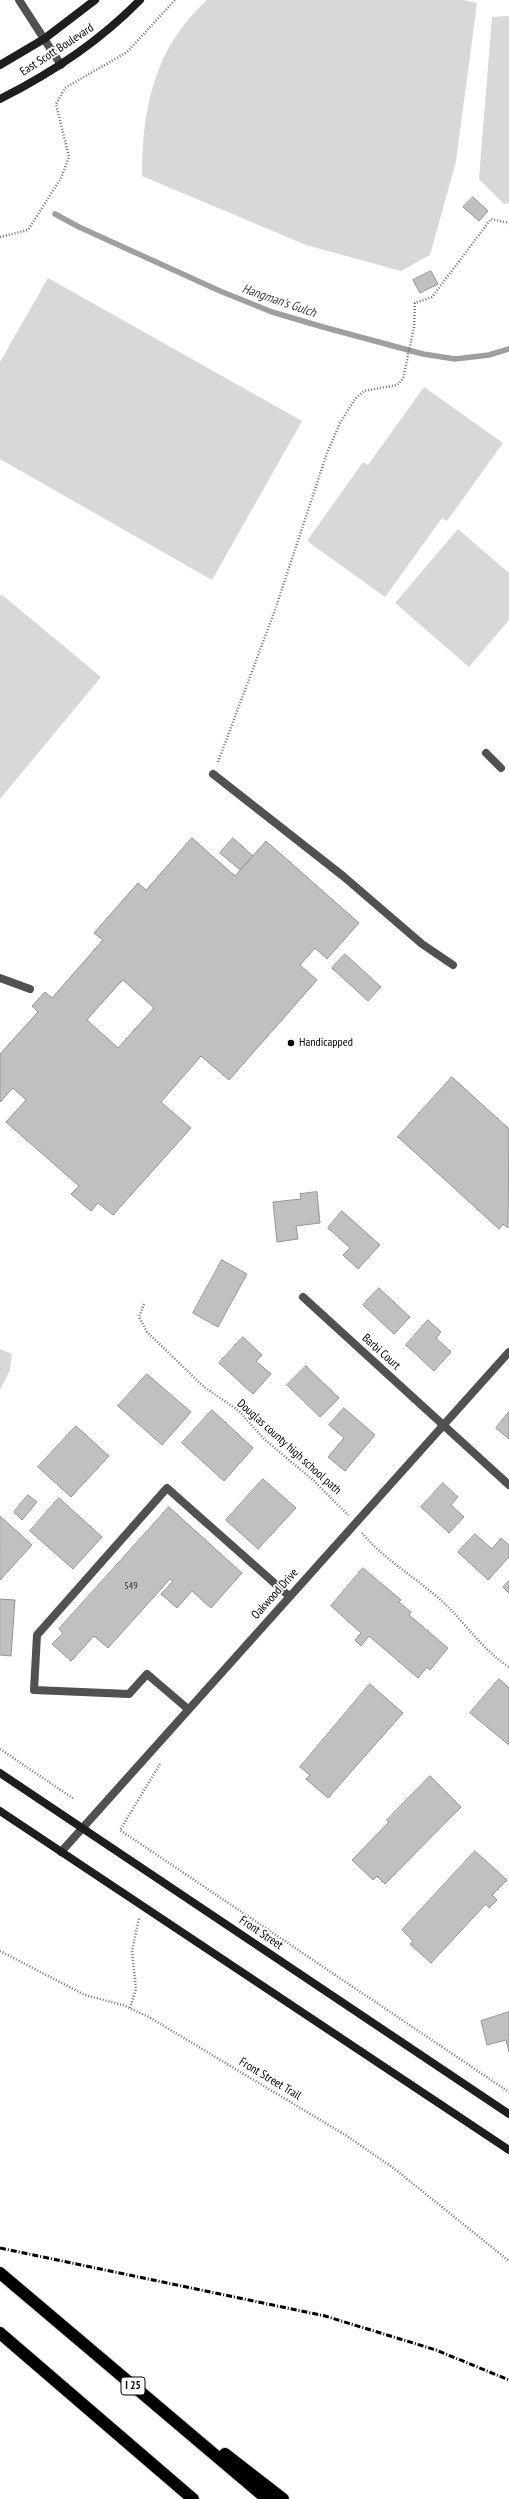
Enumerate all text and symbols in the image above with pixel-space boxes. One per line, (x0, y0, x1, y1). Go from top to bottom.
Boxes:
street label: East Scott Boulevard (17, 21, 97, 79)
water label: Hangman's Gulch (240, 281, 318, 321)
place label: Handicapped (299, 1036, 353, 1050)
marker: Handicapped (286, 1038, 296, 1048)
street label: Barbi Court (359, 1331, 403, 1373)
street label: Douglas county high school path (234, 1397, 344, 1497)
street label: Oakwood Drive (249, 1566, 301, 1622)
house number: 549 (124, 1580, 138, 1592)
street label: Front Street (237, 1913, 285, 1953)
street label: Front Street Trail (236, 2055, 304, 2103)
road number: I 25 (121, 2377, 145, 2395)

